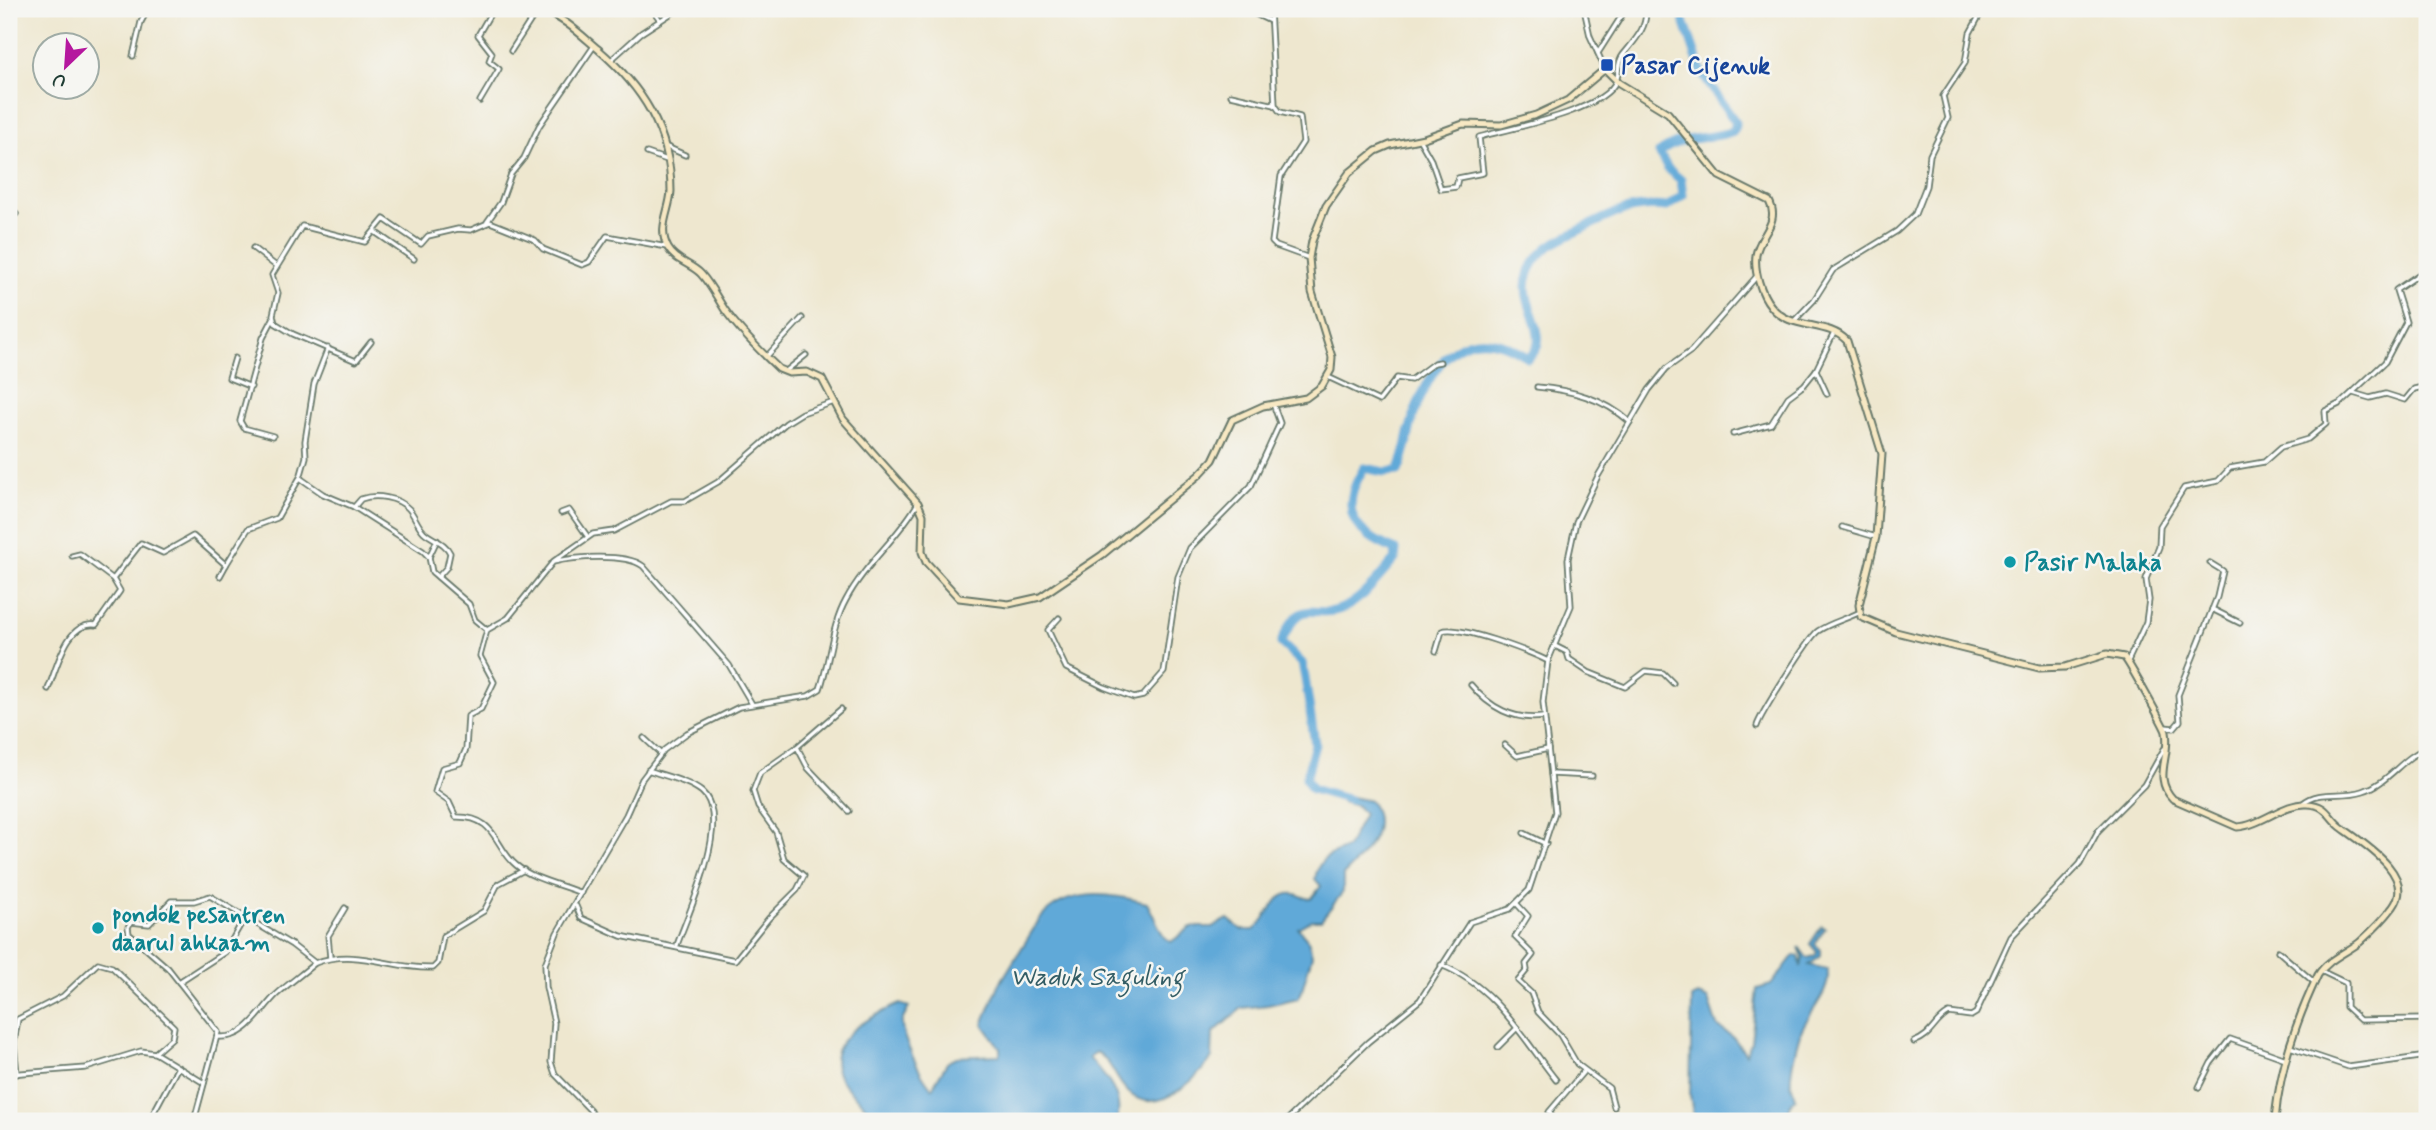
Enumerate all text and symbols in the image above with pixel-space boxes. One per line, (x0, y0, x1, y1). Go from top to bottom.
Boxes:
north arrow (32, 32, 102, 102)
place label: Pasar Cijenuk (1621, 51, 1770, 82)
marker: Pasar Cijenuk (1599, 57, 1615, 73)
text: U (49, 66, 70, 94)
place label: Pasir Malaka (2024, 548, 2162, 579)
marker: Pasir Malaka (2002, 554, 2018, 570)
place label: pondok pesantren daarul ahkaam (112, 900, 285, 959)
marker: pondok pesantren daarul ahkaam (90, 920, 106, 936)
water label: Waduk Saguling (1010, 961, 1187, 998)

